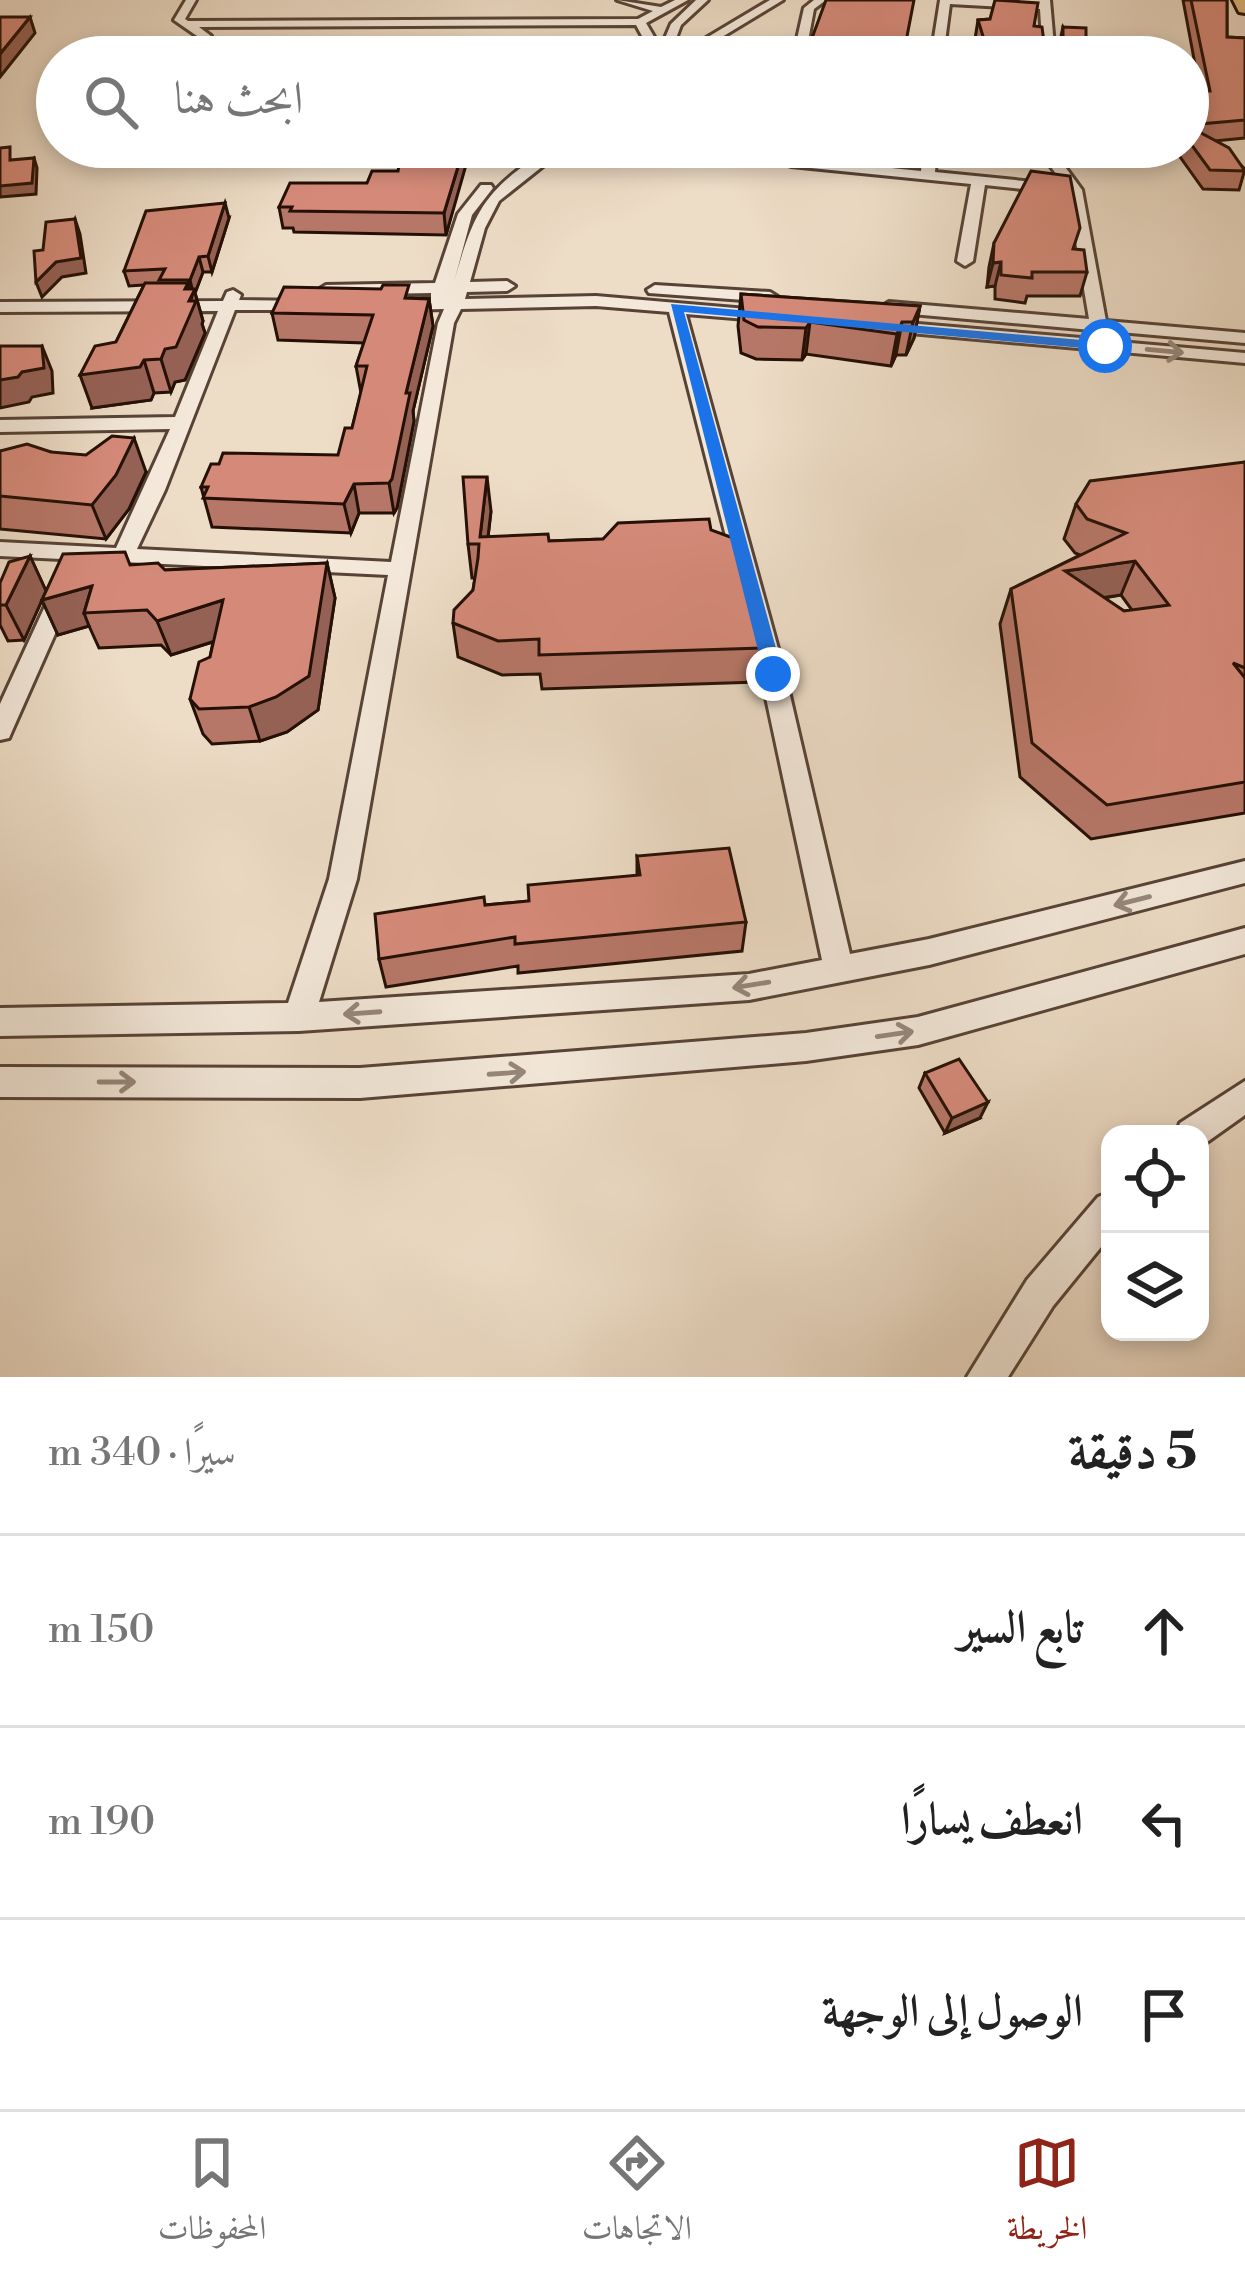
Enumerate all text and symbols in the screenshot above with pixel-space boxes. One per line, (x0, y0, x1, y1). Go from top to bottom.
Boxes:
search box (36, 36, 1209, 168)
icon: search (78, 69, 144, 135)
text: ابحث هنا (174, 71, 303, 128)
route start (1078, 319, 1132, 373)
one-way arrow (1145, 340, 1184, 363)
route end (746, 647, 800, 701)
one-way arrow (1113, 891, 1151, 913)
one-way arrow (732, 974, 771, 997)
one-way arrow (343, 1002, 382, 1025)
one-way arrow (874, 1022, 913, 1045)
one-way arrow (487, 1062, 526, 1085)
one-way arrow (97, 1071, 136, 1094)
map controls (1101, 1125, 1209, 1341)
button: locate (1101, 1125, 1209, 1233)
button: layers (1101, 1233, 1209, 1341)
text: 5 دقيقة (1068, 1421, 1197, 1485)
text: سيرًا · 340 m (48, 1429, 236, 1478)
icon: ahead (1131, 1598, 1197, 1664)
text: تابع السير (958, 1600, 1083, 1657)
text: 150 m (48, 1606, 154, 1655)
icon: left (1131, 1790, 1197, 1856)
text: انعطف يسارًا (901, 1792, 1083, 1849)
text: 190 m (48, 1798, 155, 1847)
icon: arrive (1131, 1982, 1197, 2048)
text: الوصول إلى الوجهة (822, 1984, 1083, 2041)
tab: المحفوظات (158, 2130, 266, 2260)
tab: الاتجاهات (582, 2130, 692, 2260)
tab: الخريطة (1007, 2130, 1087, 2260)

